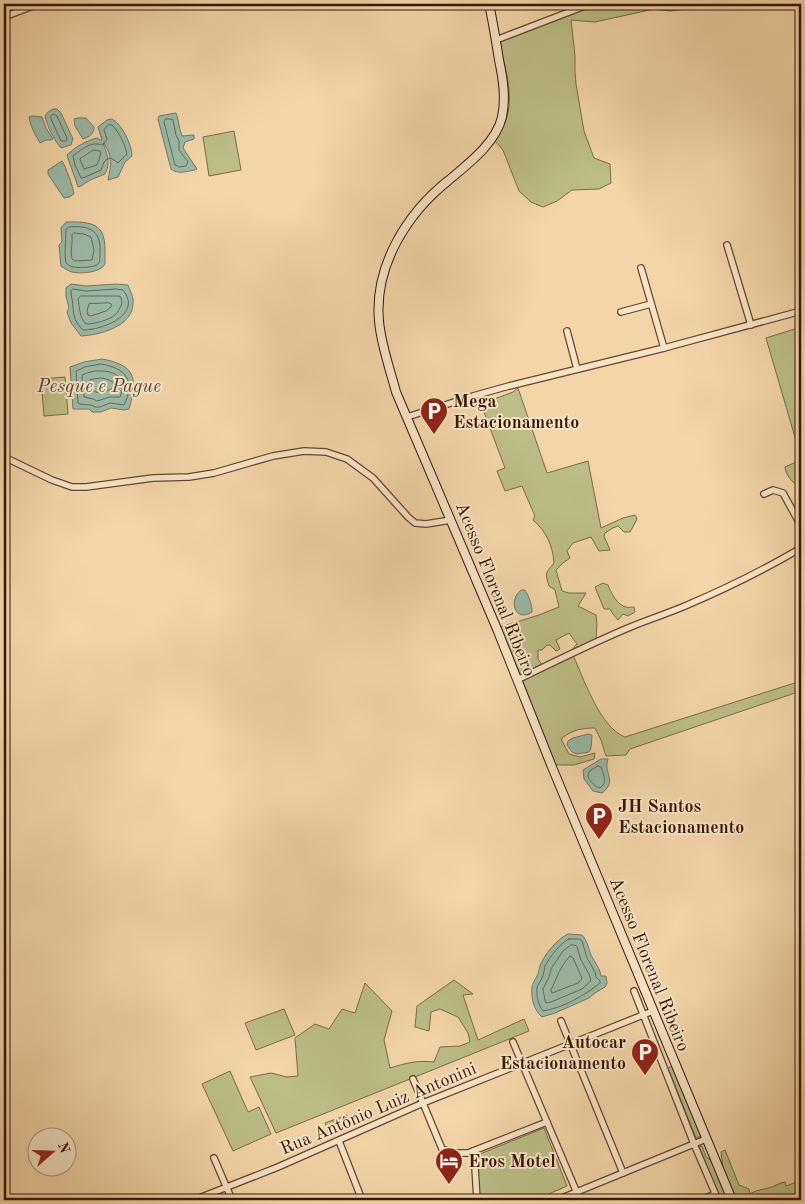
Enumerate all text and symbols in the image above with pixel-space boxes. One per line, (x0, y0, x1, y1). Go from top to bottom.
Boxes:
water label: Pesque e Pague (36, 378, 161, 397)
place label: Mega Estacionamento (453, 393, 579, 432)
parking icon: Mega Estacionamento (419, 396, 449, 435)
street label: Acesso Florenal Ribeiro (452, 500, 538, 679)
place label: JH Santos Estacionamento (618, 798, 744, 837)
parking icon: JH Santos Estacionamento (584, 801, 614, 840)
street label: Acesso Florenal Ribeiro (606, 875, 692, 1054)
place label: Autocar Estacionamento (500, 1034, 626, 1073)
parking icon: Autocar Estacionamento (630, 1037, 660, 1076)
street label: Rua Antônio Luiz Antonini (278, 1059, 479, 1158)
north arrow (28, 1126, 78, 1176)
text: N (55, 1140, 72, 1156)
hotel icon: Eros Motel (434, 1146, 464, 1185)
place label: Eros Motel (468, 1153, 556, 1171)

